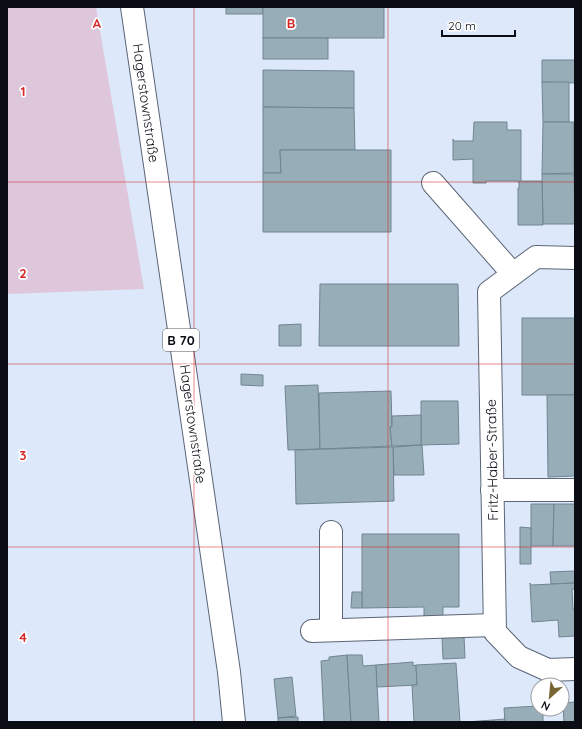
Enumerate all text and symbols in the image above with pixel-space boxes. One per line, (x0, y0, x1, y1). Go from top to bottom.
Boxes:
scale bar (442, 12, 515, 38)
text: A (93, 15, 102, 31)
text: B (287, 15, 295, 31)
text: 20 m (448, 18, 476, 33)
street label: Hagerstownstraße (129, 42, 163, 164)
text: 1 (20, 83, 26, 99)
text: 2 (19, 265, 27, 281)
road number: B 70 (163, 329, 199, 351)
street label: Hagerstownstraße (176, 363, 210, 485)
street label: Fritz-Haber-Straße (482, 399, 502, 521)
text: 3 (20, 447, 27, 463)
text: 4 (19, 629, 27, 645)
north arrow (530, 677, 570, 717)
text: N (539, 698, 552, 714)

